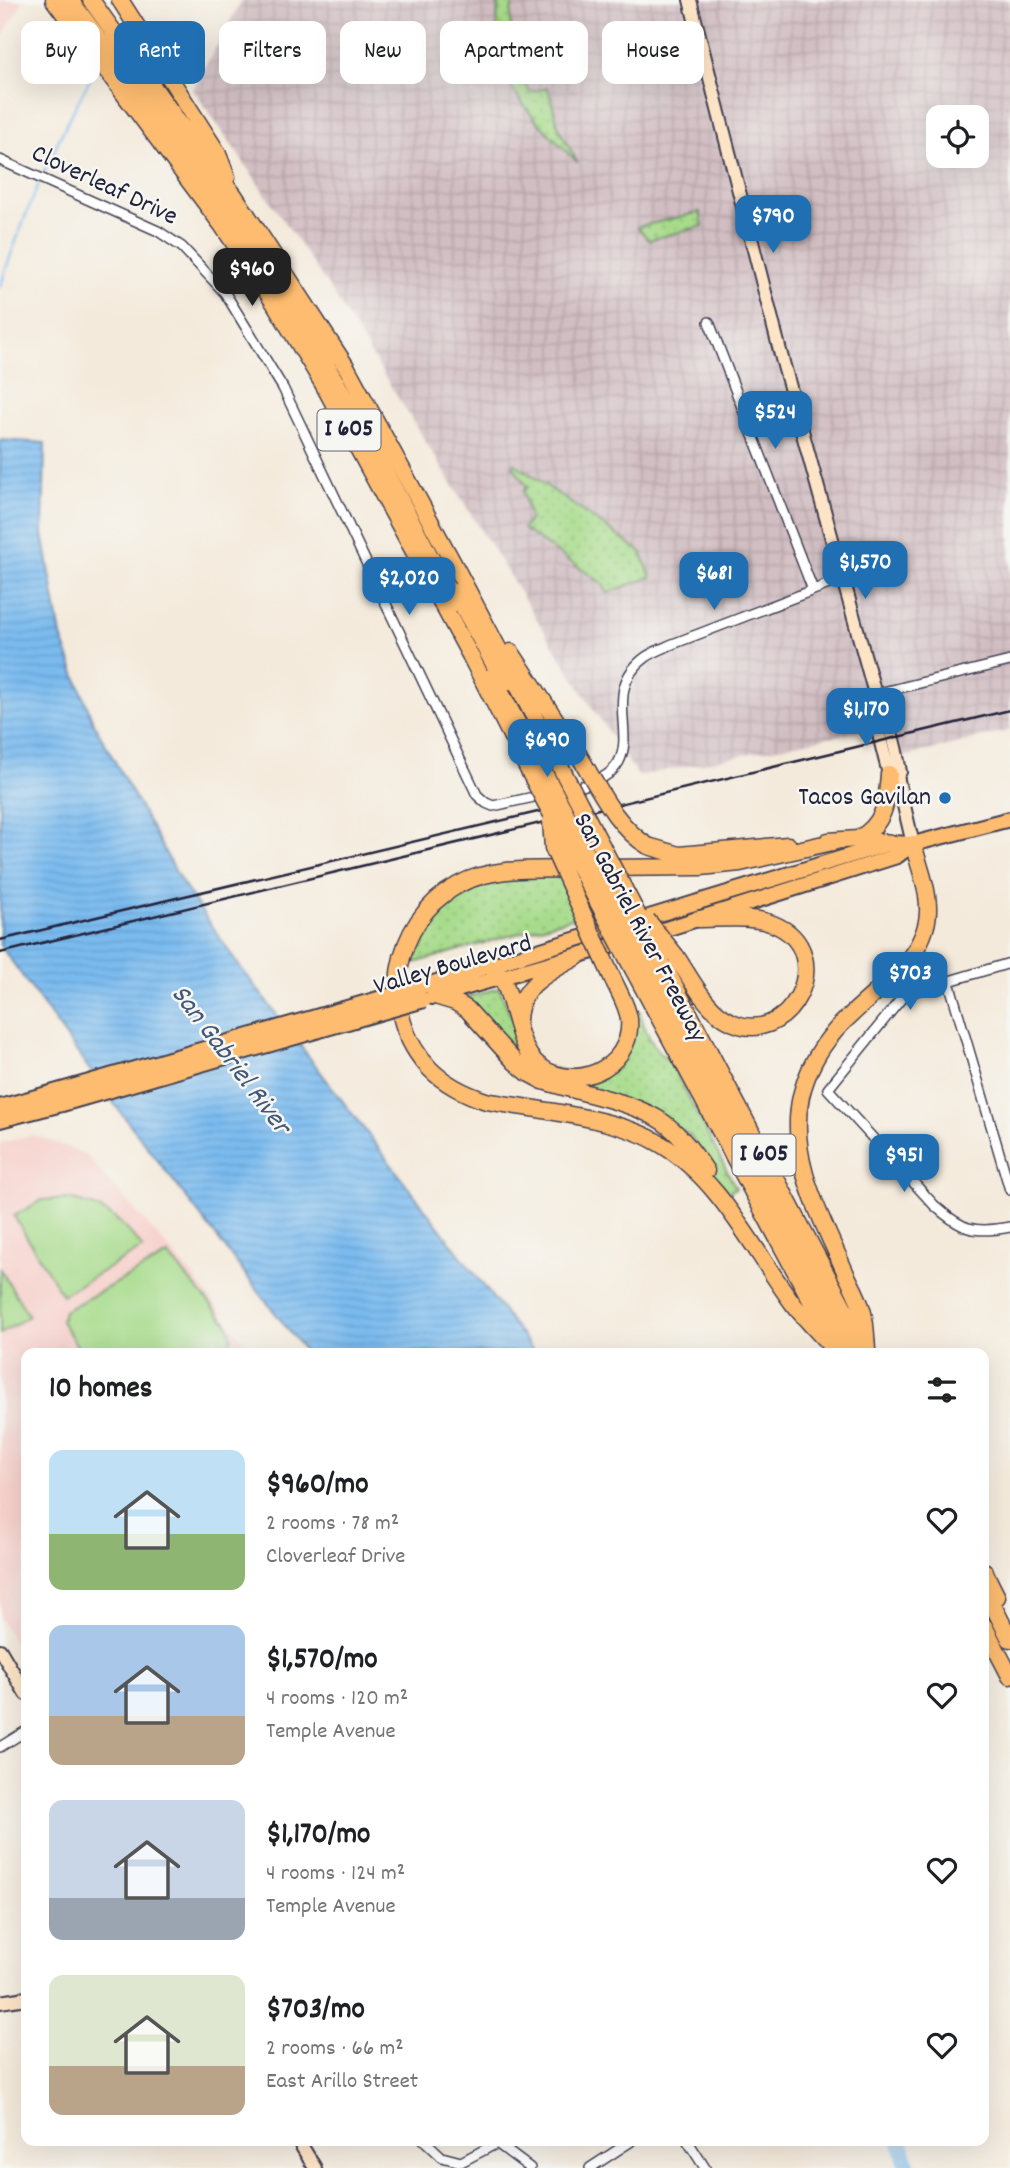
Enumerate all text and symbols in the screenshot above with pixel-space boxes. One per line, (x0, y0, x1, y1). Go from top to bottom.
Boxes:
chip: Buy (21, 21, 100, 84)
chip: Rent (114, 21, 205, 84)
chip: Filters (219, 21, 326, 84)
chip: New (340, 21, 426, 84)
chip: Apartment (440, 21, 588, 84)
chip: House (602, 21, 704, 84)
map controls (926, 105, 989, 168)
button: locate (926, 105, 989, 168)
street label: Cloverleaf Drive (25, 136, 183, 236)
pin: $790 (732, 196, 814, 255)
text: $790 (751, 201, 795, 234)
pin: $960 (211, 248, 293, 308)
text: $960 (229, 254, 275, 287)
pin: $524 (734, 392, 816, 451)
text: $524 (754, 397, 796, 430)
road number: I 605 (318, 410, 380, 450)
pin: $1,570 (808, 542, 922, 601)
text: $1,570 (838, 547, 892, 580)
pin: $681 (673, 552, 755, 612)
pin: $2,020 (352, 558, 466, 617)
text: $681 (695, 558, 733, 591)
text: $2,020 (378, 563, 440, 596)
pin: $1,170 (809, 688, 923, 748)
text: $1,170 (842, 694, 890, 727)
pin: $690 (506, 720, 588, 779)
text: $690 (524, 725, 570, 758)
place label: Tacos Gavilan (798, 780, 931, 817)
marker: Tacos Gavilan (937, 790, 953, 806)
street label: San Gabriel River Freeway (563, 807, 715, 1050)
street label: Valley Boulevard (370, 926, 536, 1006)
pin: $703 (869, 953, 951, 1012)
text: $703 (888, 958, 932, 991)
water label: San Gabriel River (159, 978, 301, 1147)
road number: I 605 (732, 1134, 796, 1176)
pin: $951 (863, 1134, 945, 1194)
text: $951 (885, 1140, 923, 1173)
text: 10 homes (49, 1369, 152, 1412)
icon: filters (923, 1371, 961, 1409)
text: $960/mo (266, 1465, 369, 1508)
icon: home (105, 1478, 189, 1562)
icon: heart (923, 1501, 961, 1539)
text: 2 rooms · 78 m² (266, 1508, 399, 1541)
text: Cloverleaf Drive (266, 1541, 405, 1574)
text: $1,570/mo (266, 1640, 378, 1683)
icon: home (105, 1653, 189, 1737)
icon: heart (923, 1676, 961, 1714)
text: 4 rooms · 120 m² (266, 1683, 408, 1716)
text: Temple Avenue (266, 1716, 396, 1749)
text: $1,170/mo (266, 1815, 370, 1858)
icon: home (105, 1828, 189, 1912)
icon: heart (923, 1851, 961, 1889)
text: 4 rooms · 124 m² (266, 1858, 405, 1891)
text: Temple Avenue (266, 1891, 396, 1924)
text: $703/mo (266, 1990, 365, 2033)
icon: home (105, 2003, 189, 2087)
icon: heart (923, 2026, 961, 2064)
text: 2 rooms · 66 m² (266, 2033, 404, 2066)
text: East Arillo Street (266, 2066, 418, 2099)

